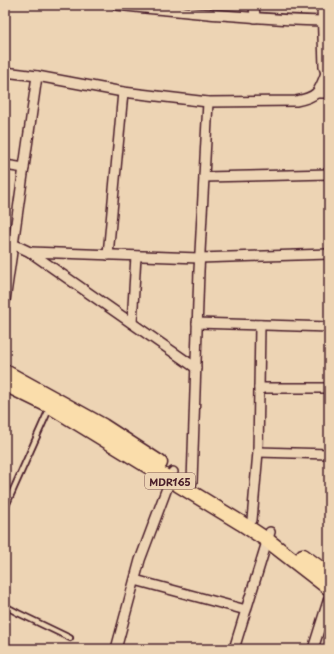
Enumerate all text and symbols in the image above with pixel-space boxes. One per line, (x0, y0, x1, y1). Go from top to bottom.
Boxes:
road number: MDR165 (145, 473, 195, 489)

